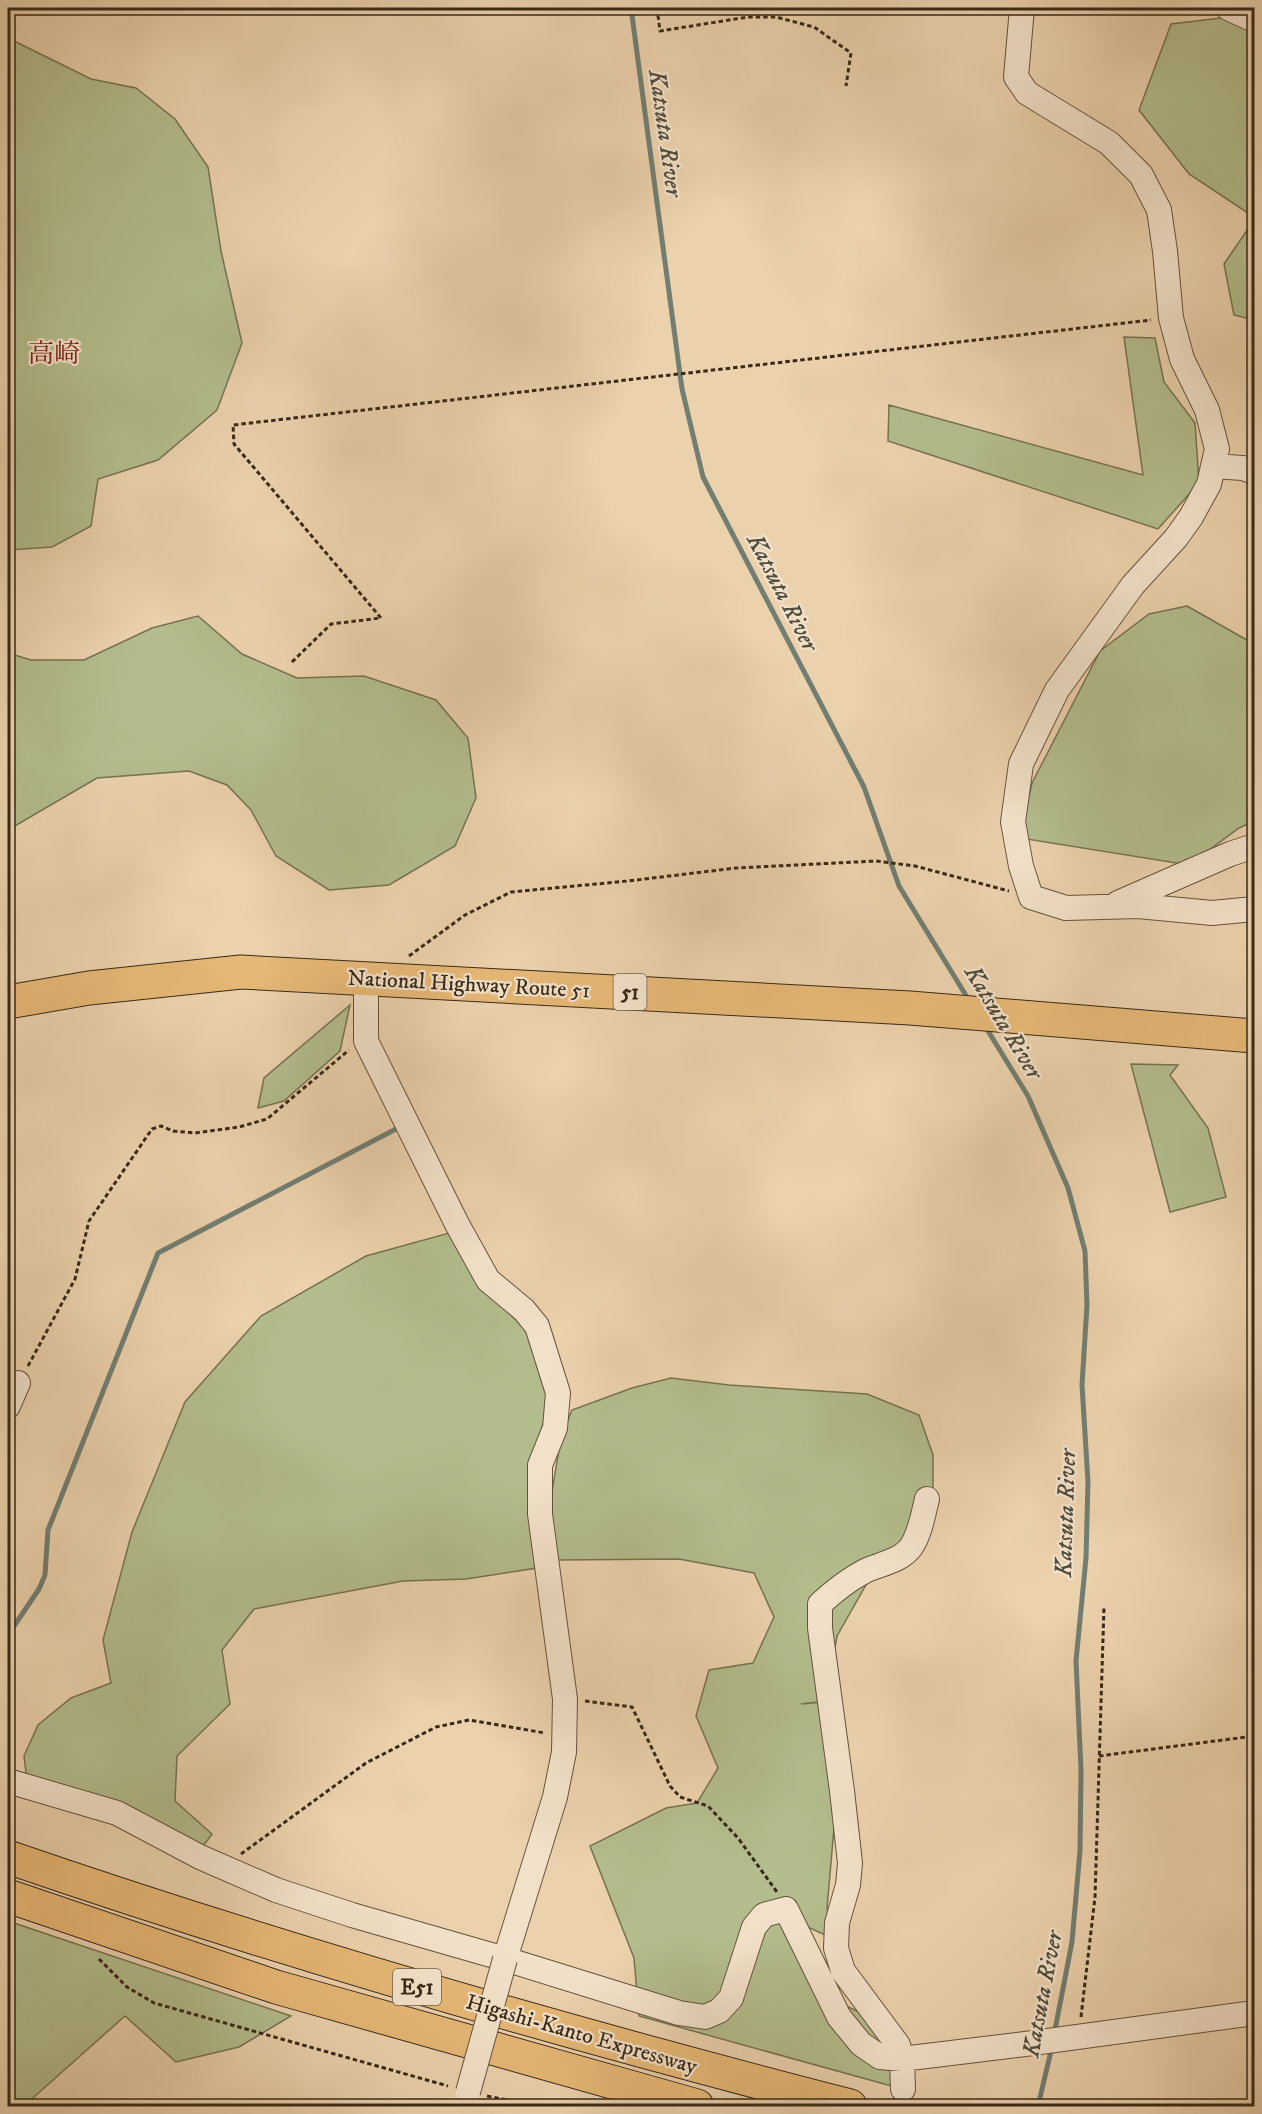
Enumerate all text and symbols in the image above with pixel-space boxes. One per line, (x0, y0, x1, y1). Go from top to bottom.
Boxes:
water label: Katsuta River (641, 67, 689, 201)
district label: 高崎 (28, 338, 80, 371)
water label: Katsuta River (739, 528, 826, 658)
water label: Katsuta River (957, 959, 1050, 1087)
street label: National Highway Route 51 (347, 965, 591, 1004)
road number: 51 (614, 974, 646, 1010)
water label: Katsuta River (1049, 1446, 1083, 1578)
water label: Katsuta River (1016, 1926, 1070, 2061)
road number: E51 (393, 1969, 441, 2005)
street label: Higashi-Kanto Expressway (463, 1988, 701, 2081)

